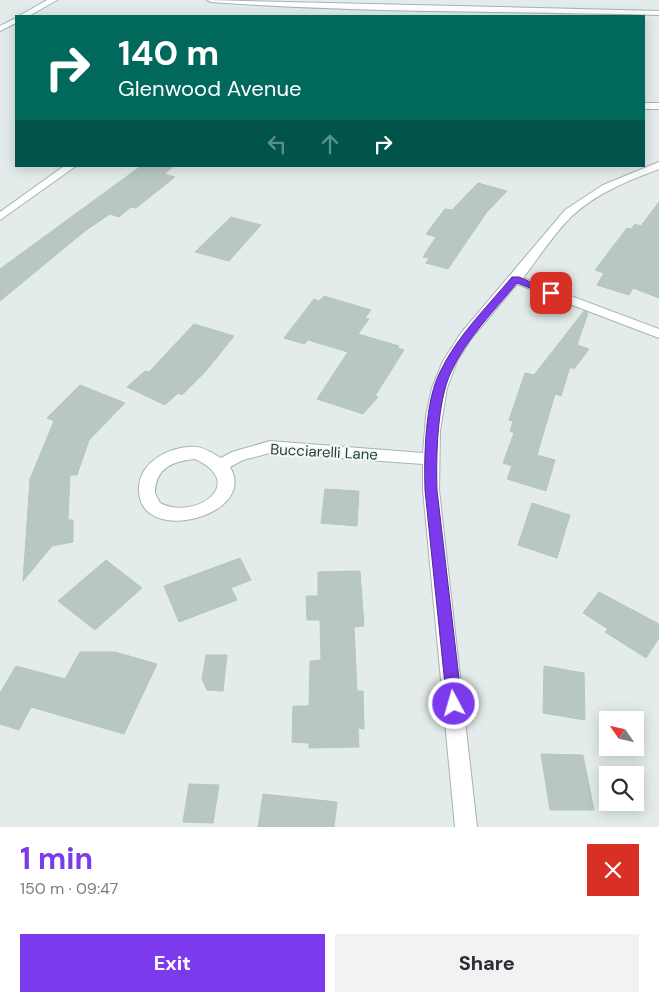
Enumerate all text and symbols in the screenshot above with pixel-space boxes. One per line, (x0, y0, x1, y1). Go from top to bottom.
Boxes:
text: 140 m (118, 30, 219, 76)
icon: right (35, 35, 100, 100)
text: Glenwood Avenue (118, 74, 302, 103)
icon: left (263, 130, 291, 158)
icon: ahead (316, 130, 344, 158)
icon: right (369, 130, 397, 158)
pin (530, 272, 572, 314)
icon: arrive (537, 279, 565, 307)
street label: Bucciarelli Lane (270, 439, 378, 465)
position arrow (427, 677, 479, 729)
north arrow (599, 711, 644, 756)
map controls (599, 711, 644, 811)
button: search (599, 766, 644, 811)
text: 1 min (20, 839, 93, 878)
button: close (587, 844, 639, 896)
text: 150 m · 09:47 (20, 878, 118, 899)
button: Exit (20, 934, 325, 992)
button: Share (335, 934, 639, 992)

